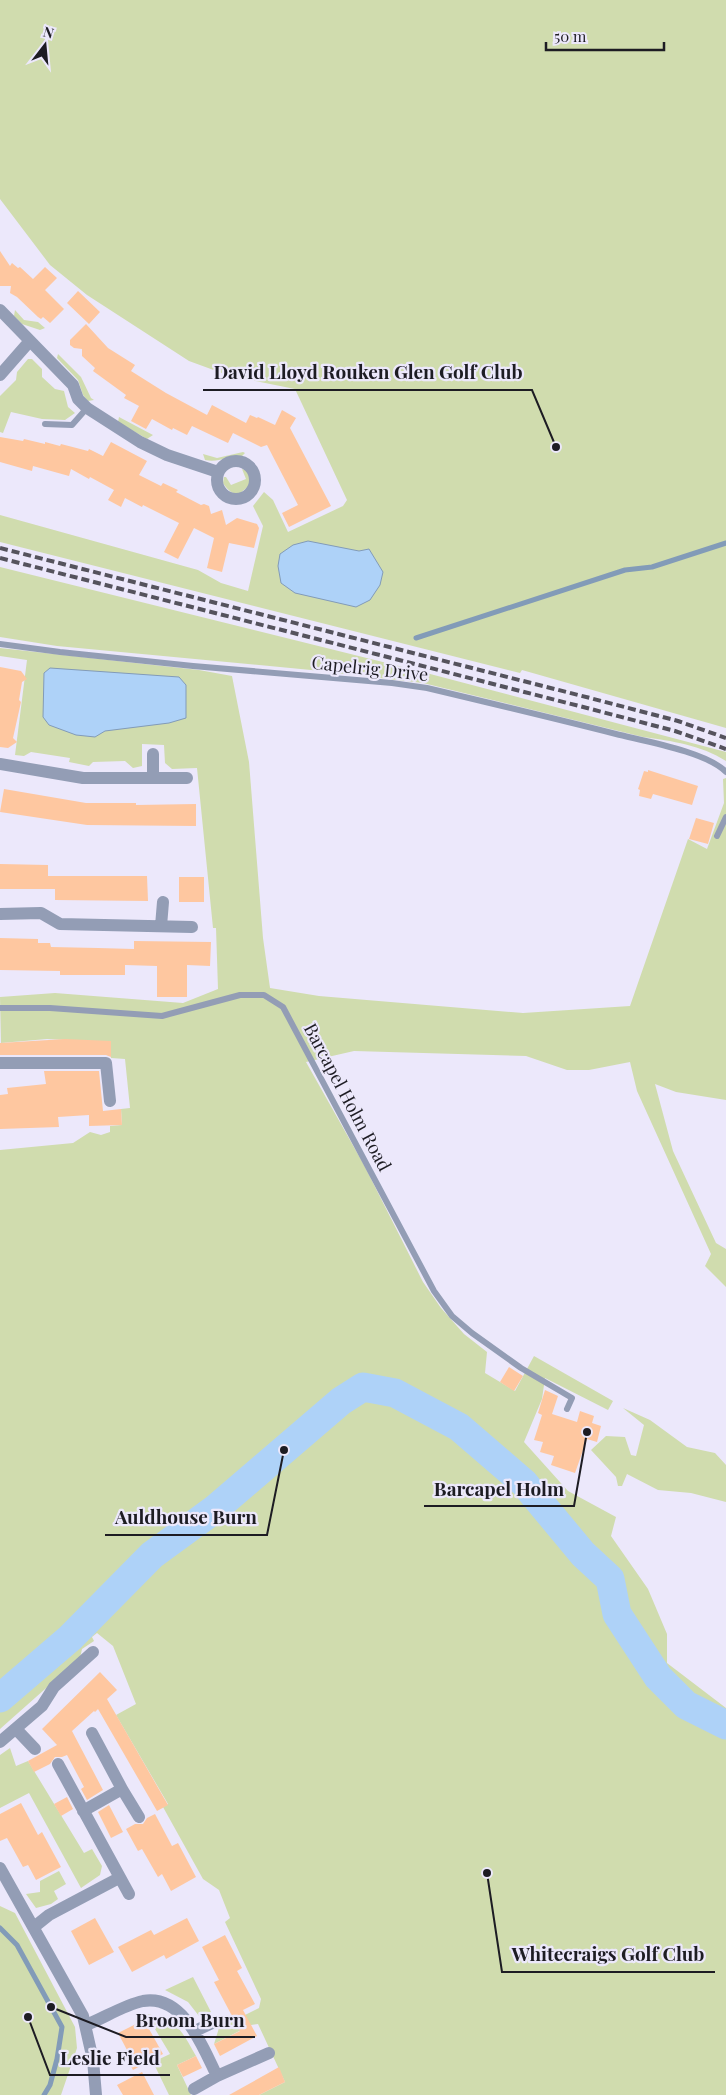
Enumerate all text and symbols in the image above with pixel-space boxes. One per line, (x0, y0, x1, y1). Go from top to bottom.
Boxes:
north arrow (20, 20, 70, 70)
scale bar (546, 20, 664, 52)
text: N (41, 21, 56, 43)
text: 50 m (554, 26, 587, 46)
callout: David Lloyd Rouken Glen Golf Club (203, 356, 532, 390)
text: David Lloyd Rouken Glen Golf Club (213, 358, 523, 384)
street label: Capelrig Drive (310, 650, 430, 686)
street label: Barcapel Holm Road (299, 1019, 397, 1176)
callout: Barcapel Holm (424, 1472, 574, 1506)
text: Barcapel Holm (434, 1475, 564, 1501)
callout: Auldhouse Burn (105, 1501, 267, 1535)
text: Auldhouse Burn (114, 1503, 257, 1529)
callout: Whitecraigs Golf Club (502, 1938, 715, 1972)
text: Whitecraigs Golf Club (511, 1940, 704, 1966)
callout: Broom Burn (126, 2003, 255, 2037)
text: Broom Burn (135, 2006, 245, 2032)
callout: Leslie Field (50, 2041, 170, 2075)
text: Leslie Field (60, 2044, 161, 2070)

